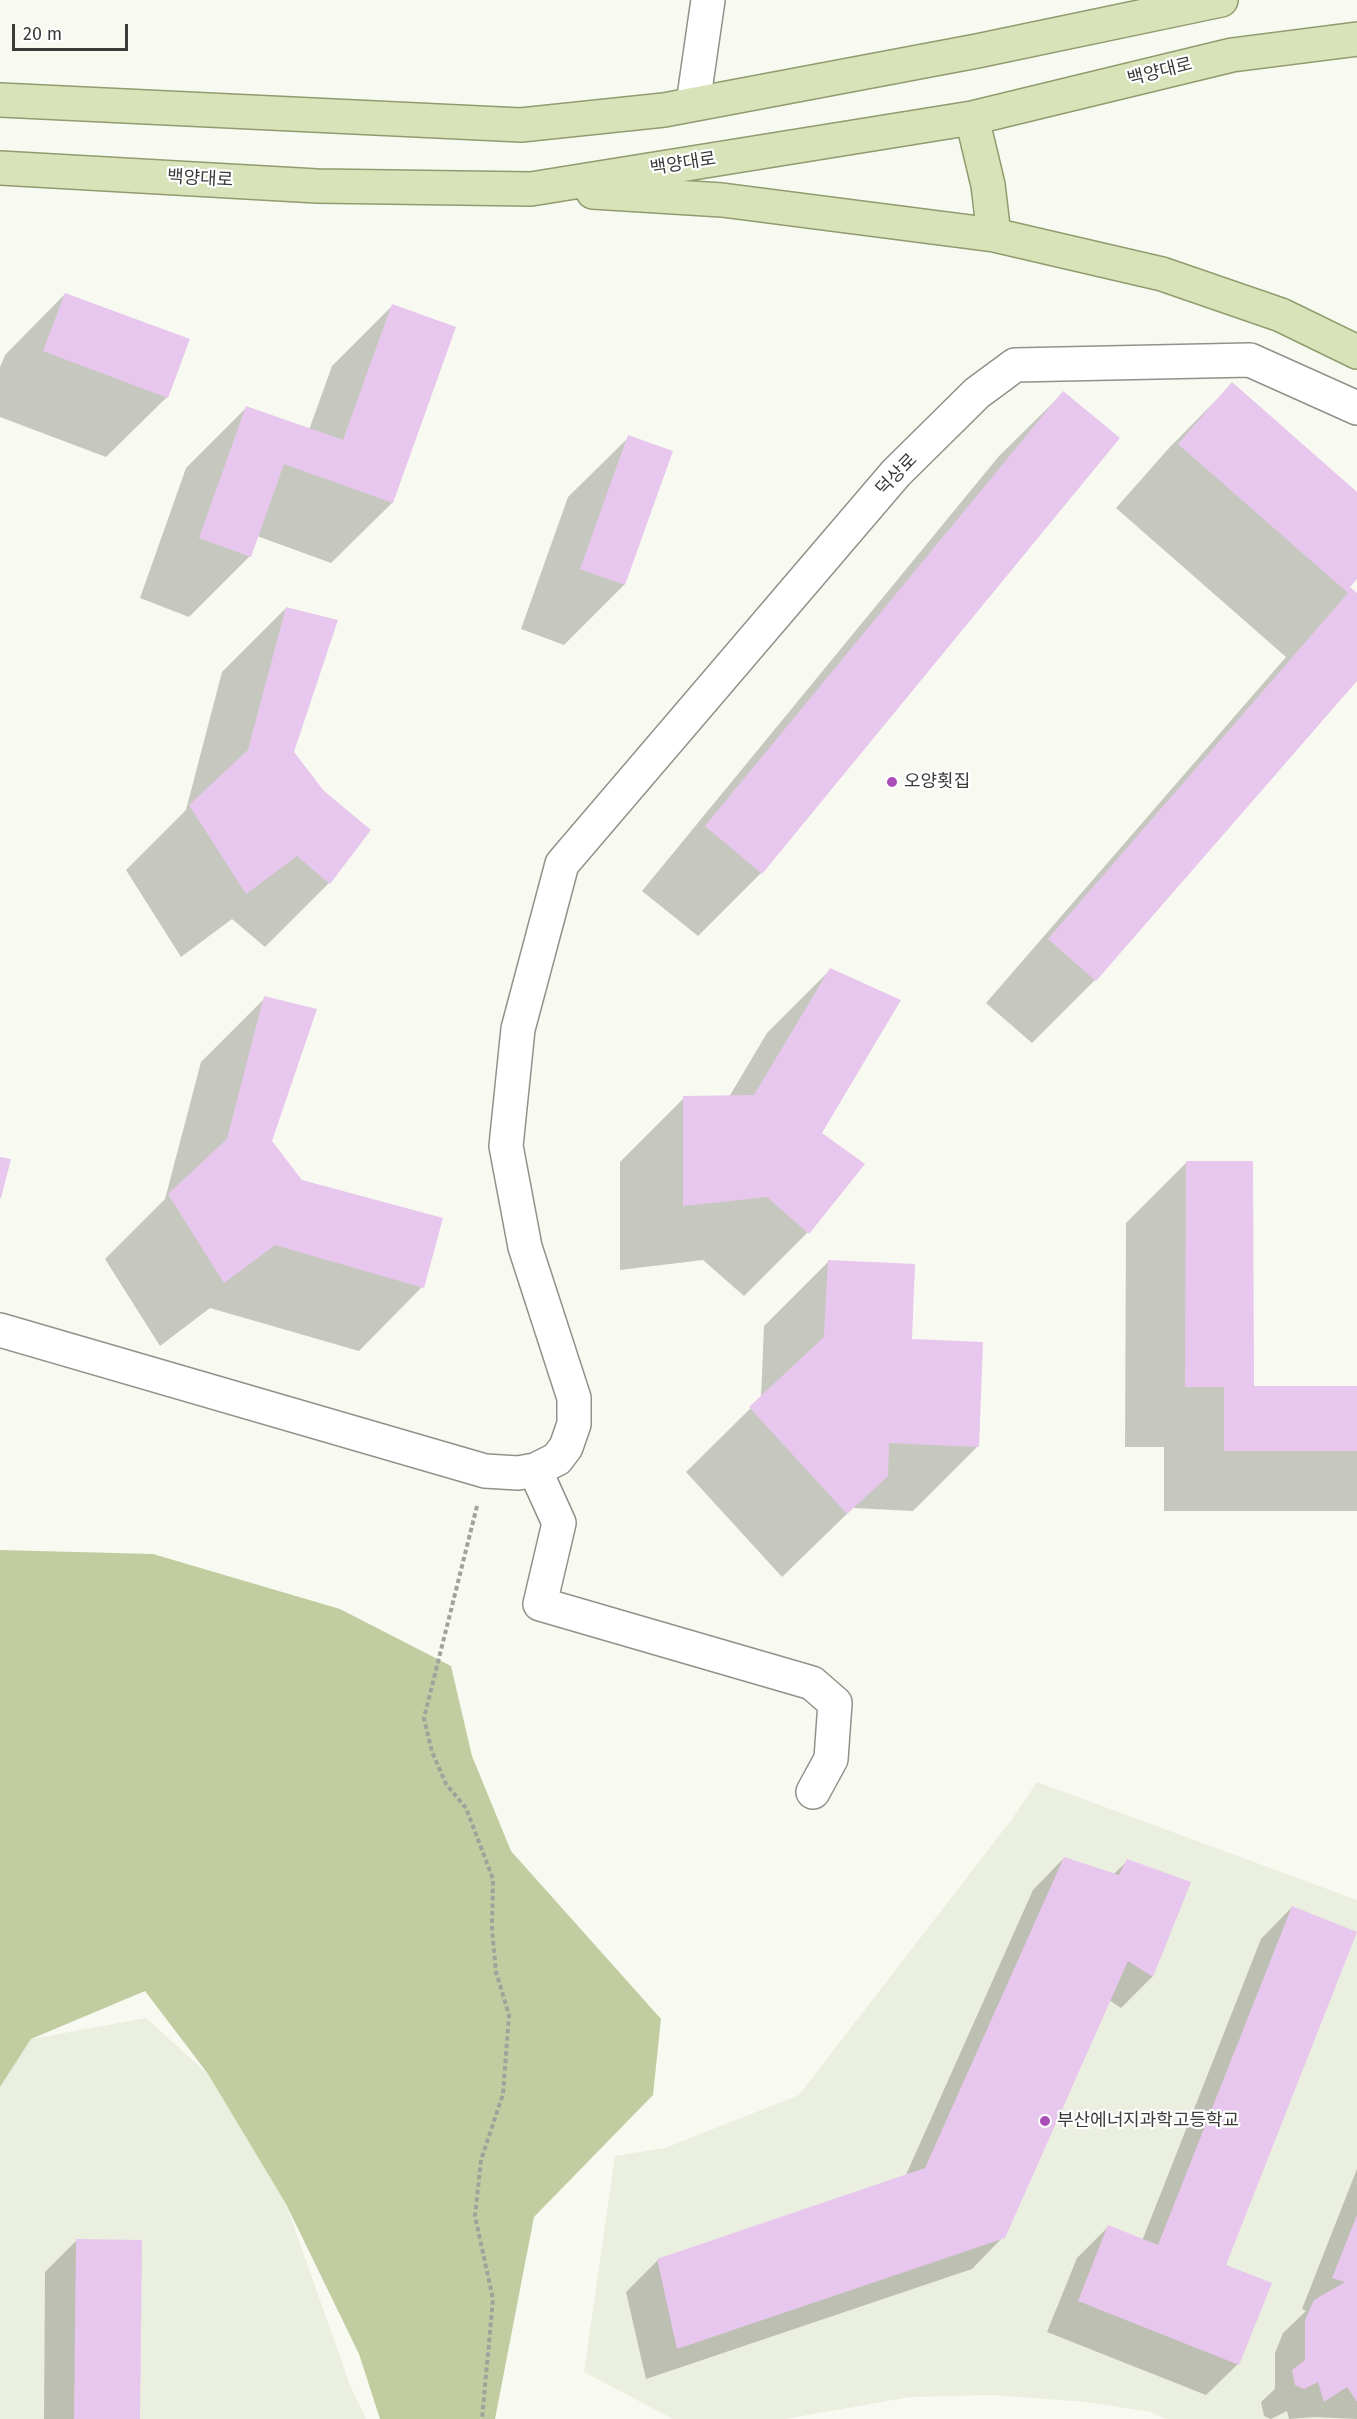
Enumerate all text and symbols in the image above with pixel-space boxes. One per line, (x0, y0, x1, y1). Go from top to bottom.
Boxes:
scale bar (15, 12, 130, 50)
text: 20 m (23, 23, 62, 45)
street label: 백양대로 (1125, 54, 1195, 90)
street label: 백양대로 (649, 148, 717, 180)
street label: 백양대로 (166, 166, 234, 192)
street label: 덕상로 (872, 450, 922, 500)
place label: 오양횟집 (904, 771, 970, 793)
marker: 오양횟집 (885, 775, 899, 789)
place label: 부산에너지과학고등학교 (1057, 2110, 1239, 2132)
marker: 부산에너지과학고등학교 (1038, 2114, 1052, 2128)

